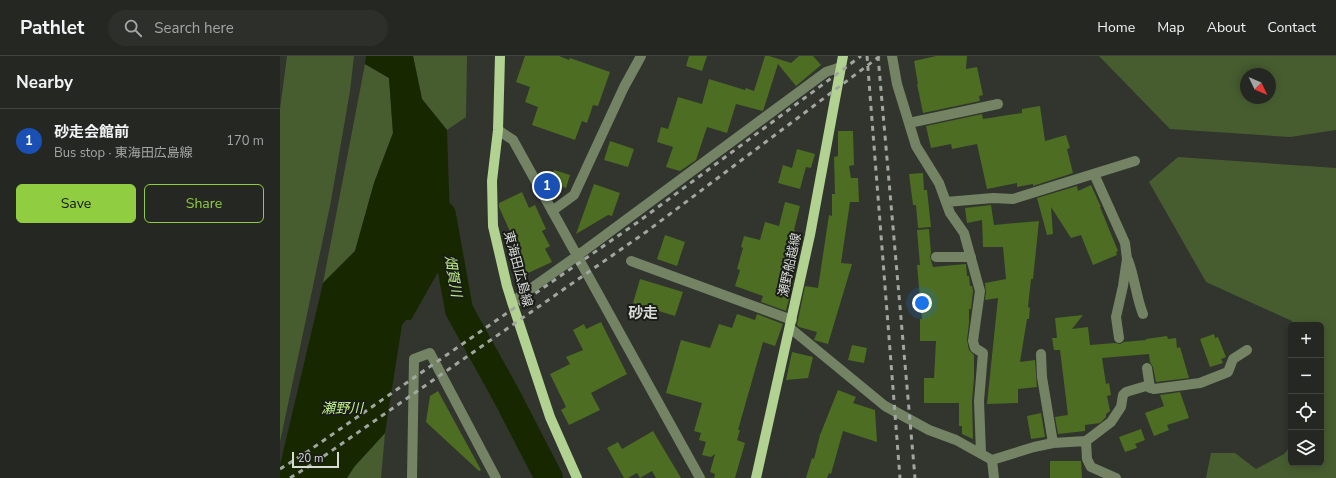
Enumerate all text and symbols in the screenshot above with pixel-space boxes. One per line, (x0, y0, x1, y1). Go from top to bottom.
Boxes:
search box (108, 10, 388, 46)
text: Pathlet (20, 15, 84, 41)
icon: search (122, 17, 144, 39)
text: Search here (154, 18, 234, 38)
text: Home (1097, 18, 1135, 37)
text: Map (1157, 18, 1185, 37)
text: About (1207, 18, 1246, 37)
text: Contact (1268, 18, 1316, 37)
north arrow (1240, 68, 1276, 104)
text: Nearby (16, 71, 73, 94)
text: 砂走会館前 (54, 122, 129, 142)
text: 1 (25, 132, 33, 150)
text: 170 m (226, 132, 264, 150)
text: Bus stop · 東海田広島線 (54, 144, 193, 162)
pin: 1 (534, 171, 560, 201)
button: Save (16, 184, 136, 223)
button: Share (144, 184, 264, 223)
street label: 東海田広島線 (499, 229, 537, 309)
street label: 瀬野船越線 (774, 231, 806, 299)
water label: 畑賀川 (440, 254, 466, 300)
your location (912, 293, 932, 313)
district label: 砂走 (628, 303, 658, 323)
map controls (1288, 322, 1324, 466)
button: + (1288, 322, 1324, 358)
button: − (1288, 358, 1324, 394)
button: locate (1288, 394, 1324, 430)
water label: 瀬野川 (321, 399, 365, 418)
button: layers (1288, 430, 1324, 466)
scale bar (292, 450, 339, 469)
text: 20 m (298, 451, 323, 466)

